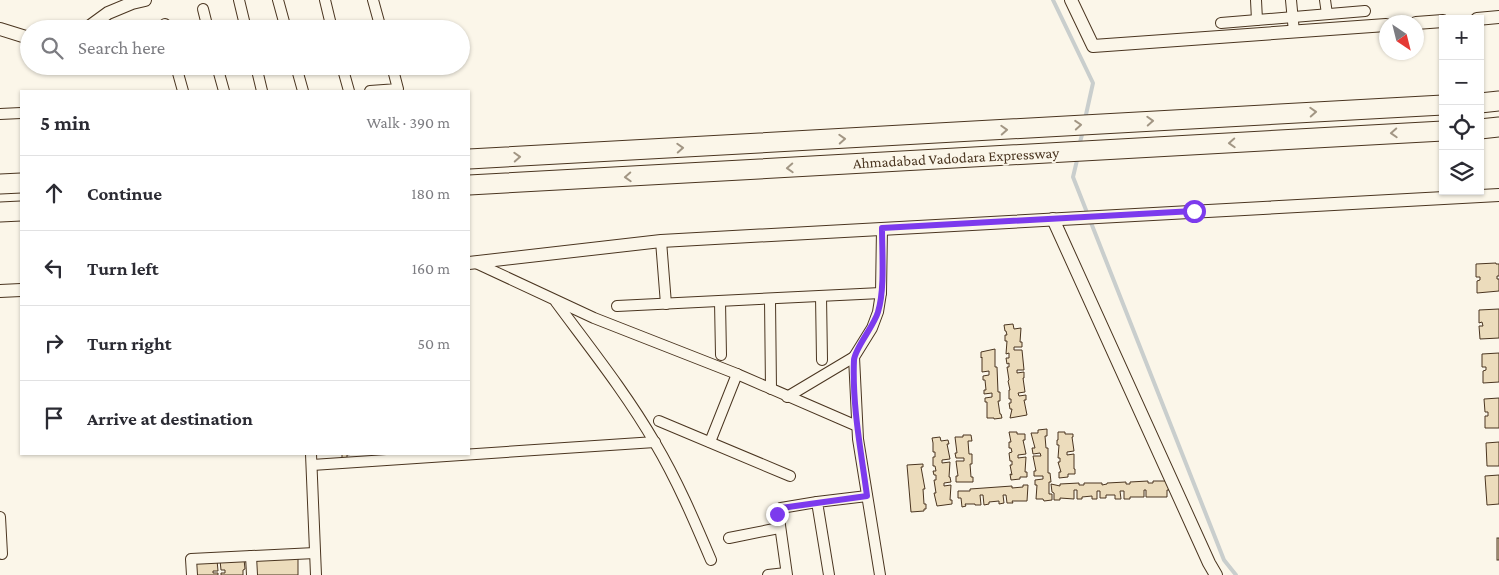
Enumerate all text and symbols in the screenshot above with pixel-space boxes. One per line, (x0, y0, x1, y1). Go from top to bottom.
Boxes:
north arrow (1379, 15, 1424, 60)
map controls (1439, 15, 1484, 195)
button: + (1439, 15, 1484, 60)
search box (20, 20, 470, 75)
icon: search (38, 34, 66, 62)
text: Search here (78, 37, 165, 58)
button: − (1439, 60, 1484, 105)
button: locate (1439, 105, 1484, 150)
one-way arrow (1309, 106, 1317, 117)
text: 5 min (40, 111, 90, 135)
text: Walk · 390 m (366, 114, 450, 131)
one-way arrow (1147, 115, 1155, 126)
one-way arrow (1075, 120, 1083, 131)
one-way arrow (1000, 124, 1008, 135)
one-way arrow (1390, 128, 1398, 139)
one-way arrow (838, 133, 846, 144)
one-way arrow (1228, 137, 1236, 148)
one-way arrow (676, 142, 684, 153)
street label: Ahmadabad Vadodara Expressway (853, 145, 1060, 172)
button: layers (1439, 150, 1484, 195)
one-way arrow (514, 151, 522, 162)
one-way arrow (786, 162, 794, 173)
one-way arrow (624, 171, 632, 182)
icon: ahead (40, 179, 68, 207)
text: Continue (87, 183, 162, 204)
text: 180 m (411, 185, 450, 202)
route start (1183, 200, 1206, 223)
icon: left (40, 254, 68, 282)
text: Turn left (87, 258, 159, 279)
text: 160 m (412, 260, 450, 277)
icon: right (40, 329, 68, 357)
text: Turn right (87, 333, 172, 354)
text: 50 m (418, 335, 450, 352)
icon: arrive (40, 404, 68, 432)
text: Arrive at destination (87, 408, 253, 429)
route end (766, 503, 789, 526)

